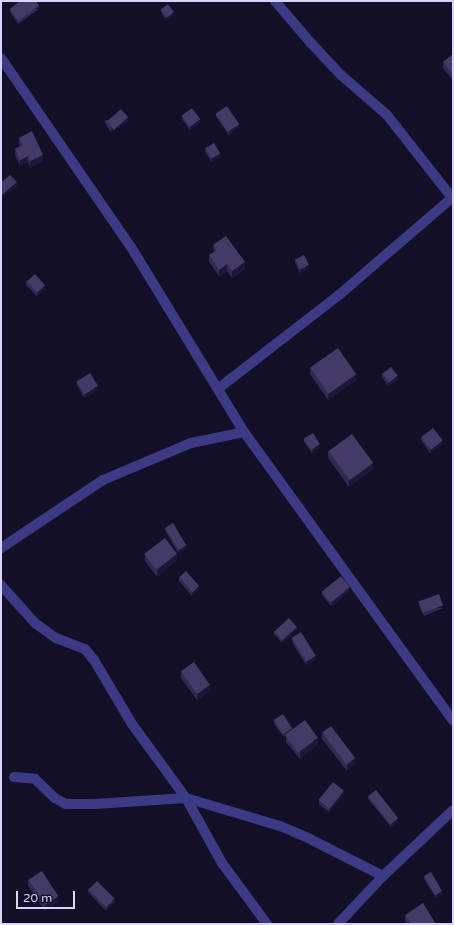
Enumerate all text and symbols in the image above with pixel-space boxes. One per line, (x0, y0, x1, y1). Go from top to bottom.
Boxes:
scale bar (18, 883, 77, 909)
text: 20 m (23, 891, 52, 905)

